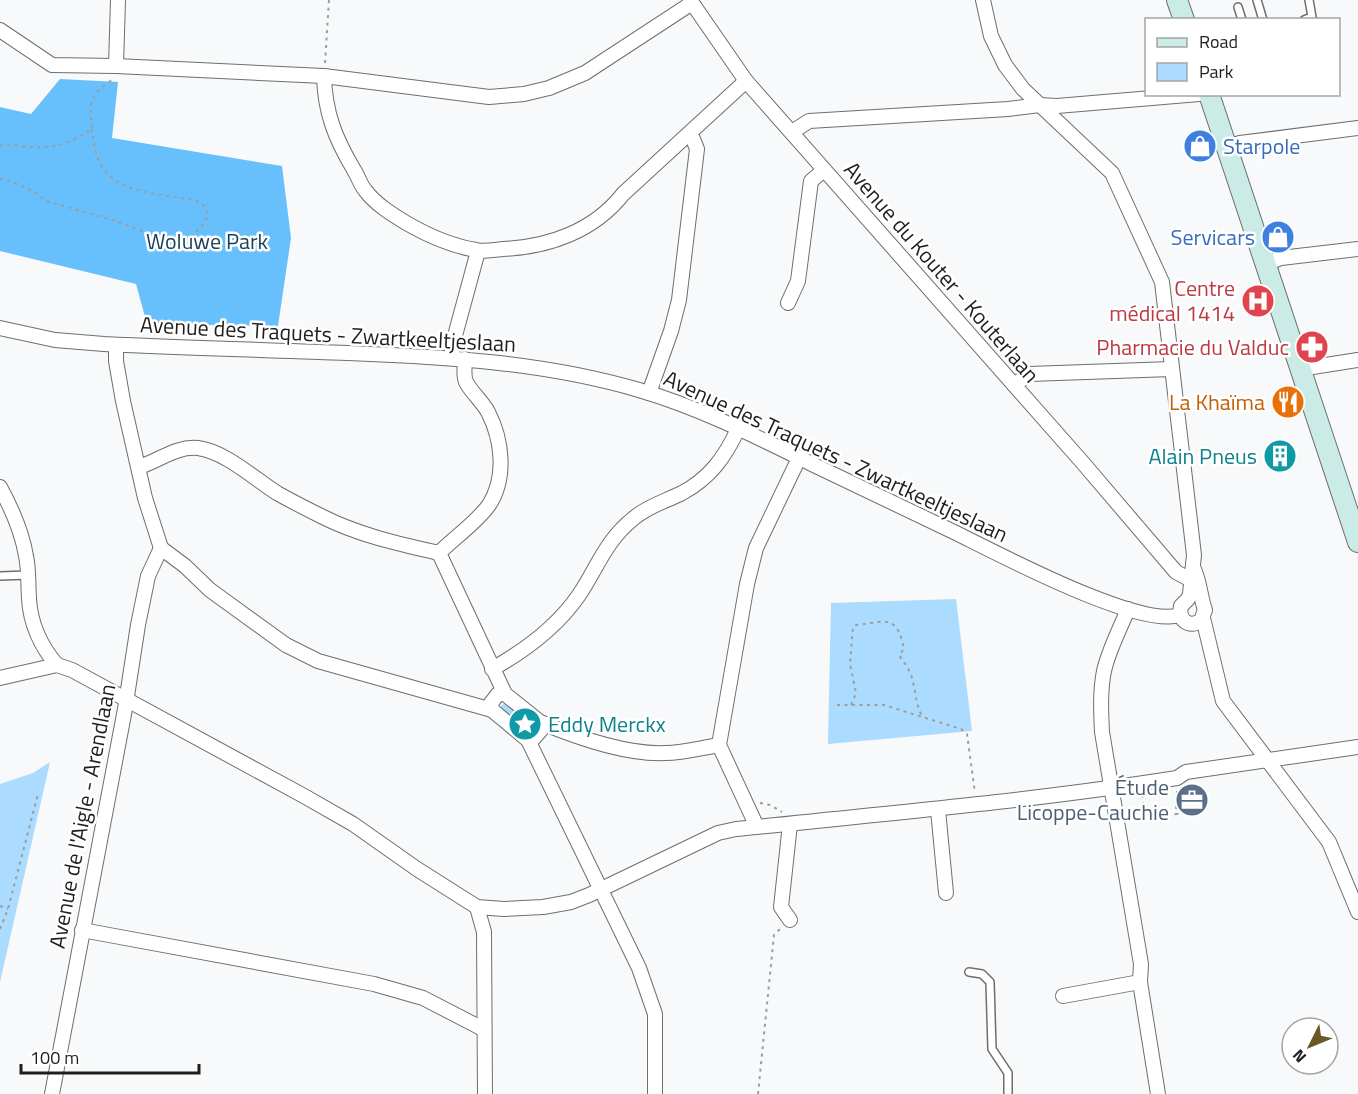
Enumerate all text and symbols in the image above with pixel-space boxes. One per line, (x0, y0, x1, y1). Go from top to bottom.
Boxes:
legend (1145, 18, 1340, 96)
text: Road (1199, 28, 1238, 55)
text: Park (1199, 58, 1234, 85)
shop icon: Starpole (1182, 128, 1218, 164)
place label: Starpole (1223, 129, 1300, 163)
street label: Avenue du Kouter - Kouterlaan (836, 154, 1048, 390)
shop icon: Servicars (1260, 219, 1296, 255)
place label: Servicars (1170, 220, 1255, 254)
park label: Woluwe Park (146, 224, 269, 258)
place label: Centre médical 1414 (1109, 271, 1235, 330)
hospital icon: Centre médical 1414 (1240, 283, 1276, 319)
street label: Avenue des Traquets - Zwartkeeltjeslaan (139, 307, 517, 361)
pharmacy icon: Pharmacie du Valduc (1294, 329, 1330, 365)
place label: Pharmacie du Valduc (1096, 330, 1289, 364)
street label: Avenue des Traquets - Zwartkeeltjeslaan (658, 361, 1014, 551)
restaurant icon: La Khaïma (1270, 384, 1306, 420)
place label: La Khaïma (1169, 385, 1265, 419)
building icon: Alain Pneus (1262, 438, 1298, 474)
place label: Alain Pneus (1148, 439, 1257, 473)
street label: Avenue de l'Aigle - Arendlaan (40, 681, 124, 951)
place icon: Eddy Merckx (507, 706, 543, 742)
place label: Eddy Merckx (548, 707, 666, 741)
place label: Étude Licoppe-Cauchie (1017, 770, 1169, 829)
office icon: Étude Licoppe-Cauchie (1174, 782, 1210, 818)
north arrow (1280, 1016, 1340, 1076)
scale bar (21, 1037, 200, 1075)
text: 100 m (30, 1044, 79, 1071)
text: N (1286, 1044, 1312, 1068)

